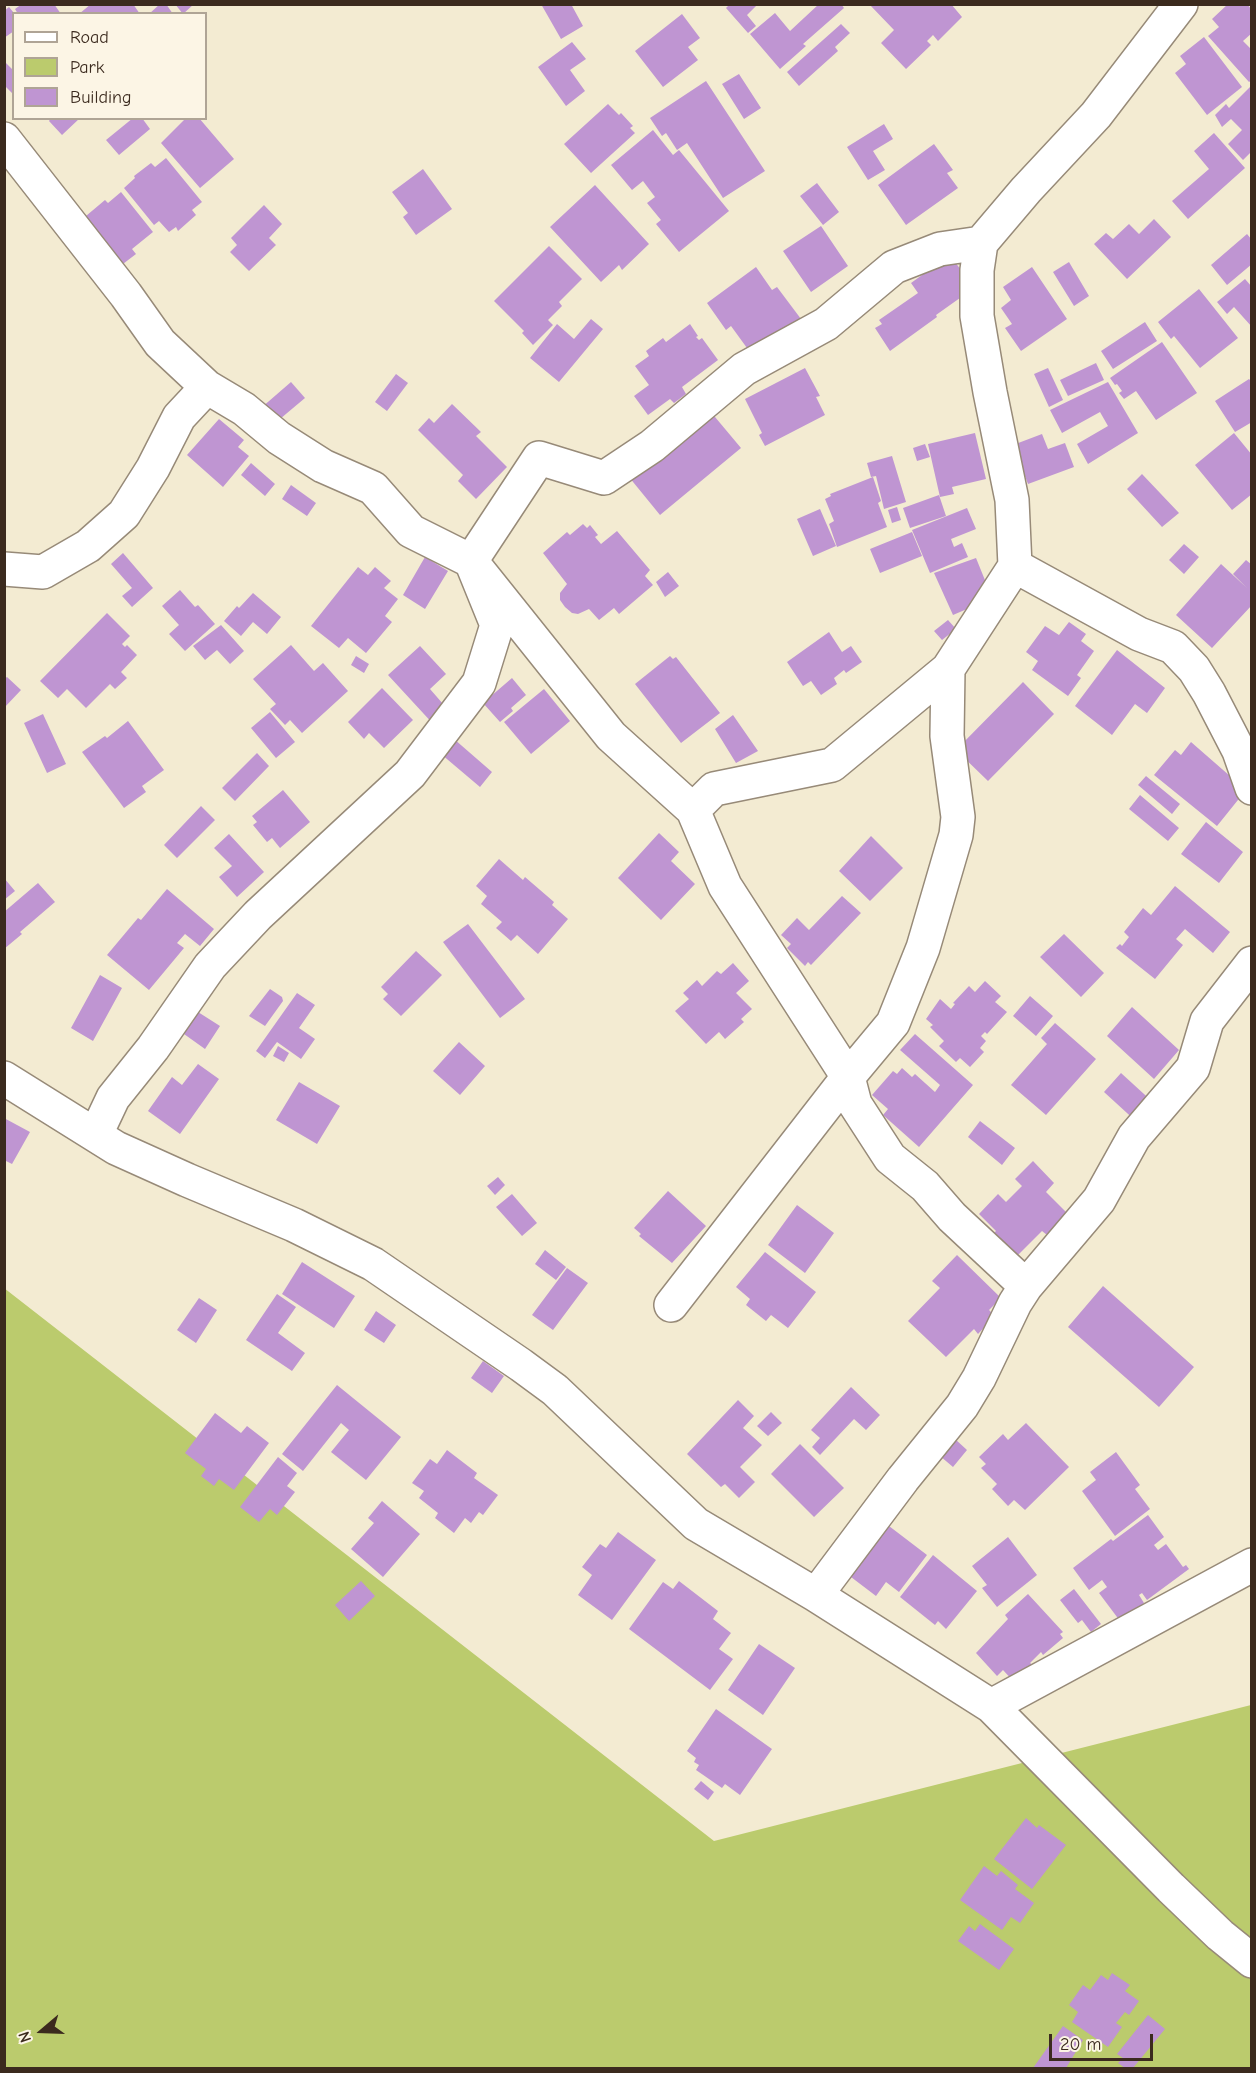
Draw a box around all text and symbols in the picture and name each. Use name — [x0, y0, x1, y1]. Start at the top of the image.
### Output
legend — [12, 12, 207, 120]
text: Road — [70, 27, 109, 48]
text: Park — [70, 57, 104, 78]
text: Building — [70, 87, 132, 108]
north arrow — [12, 2001, 72, 2061]
scale bar — [1052, 2022, 1156, 2060]
text: N — [15, 2029, 35, 2045]
text: 20 m — [1060, 2034, 1101, 2055]

